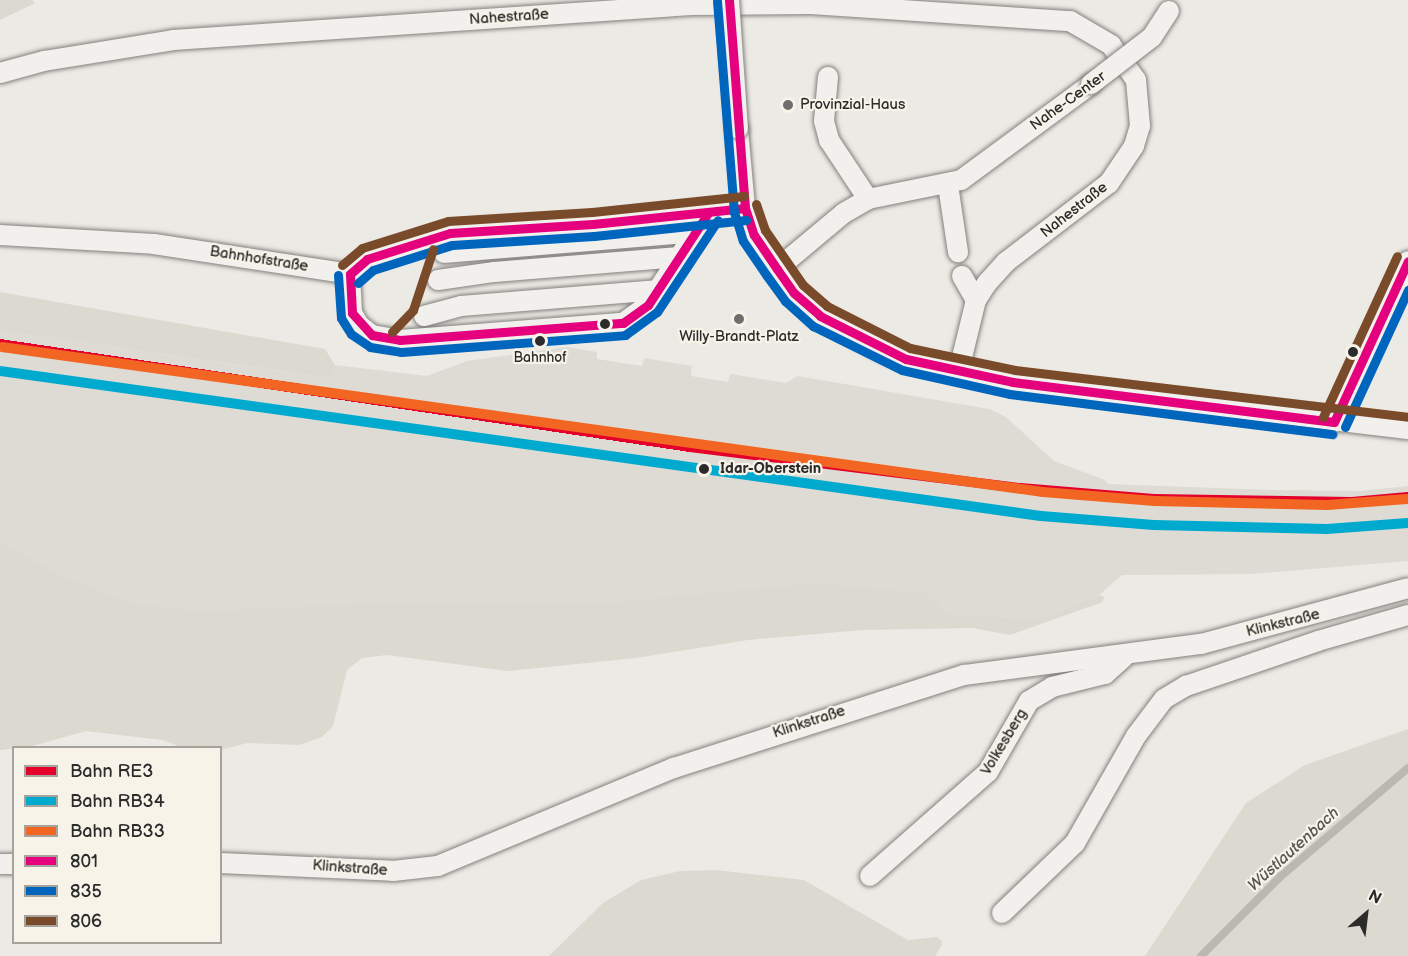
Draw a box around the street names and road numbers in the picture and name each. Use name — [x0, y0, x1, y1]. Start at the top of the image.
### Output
street label: Nahestraße — [469, 5, 549, 29]
street label: Nahe-Center — [1027, 68, 1109, 134]
street label: Nahestraße — [1037, 178, 1111, 242]
street label: Bahnhofstraße — [209, 242, 309, 276]
street label: Klinkstraße — [1244, 605, 1322, 641]
street label: Klinkstraße — [770, 702, 848, 742]
street label: Volkesberg — [977, 705, 1031, 779]
street label: Klinkstraße — [312, 856, 388, 880]

